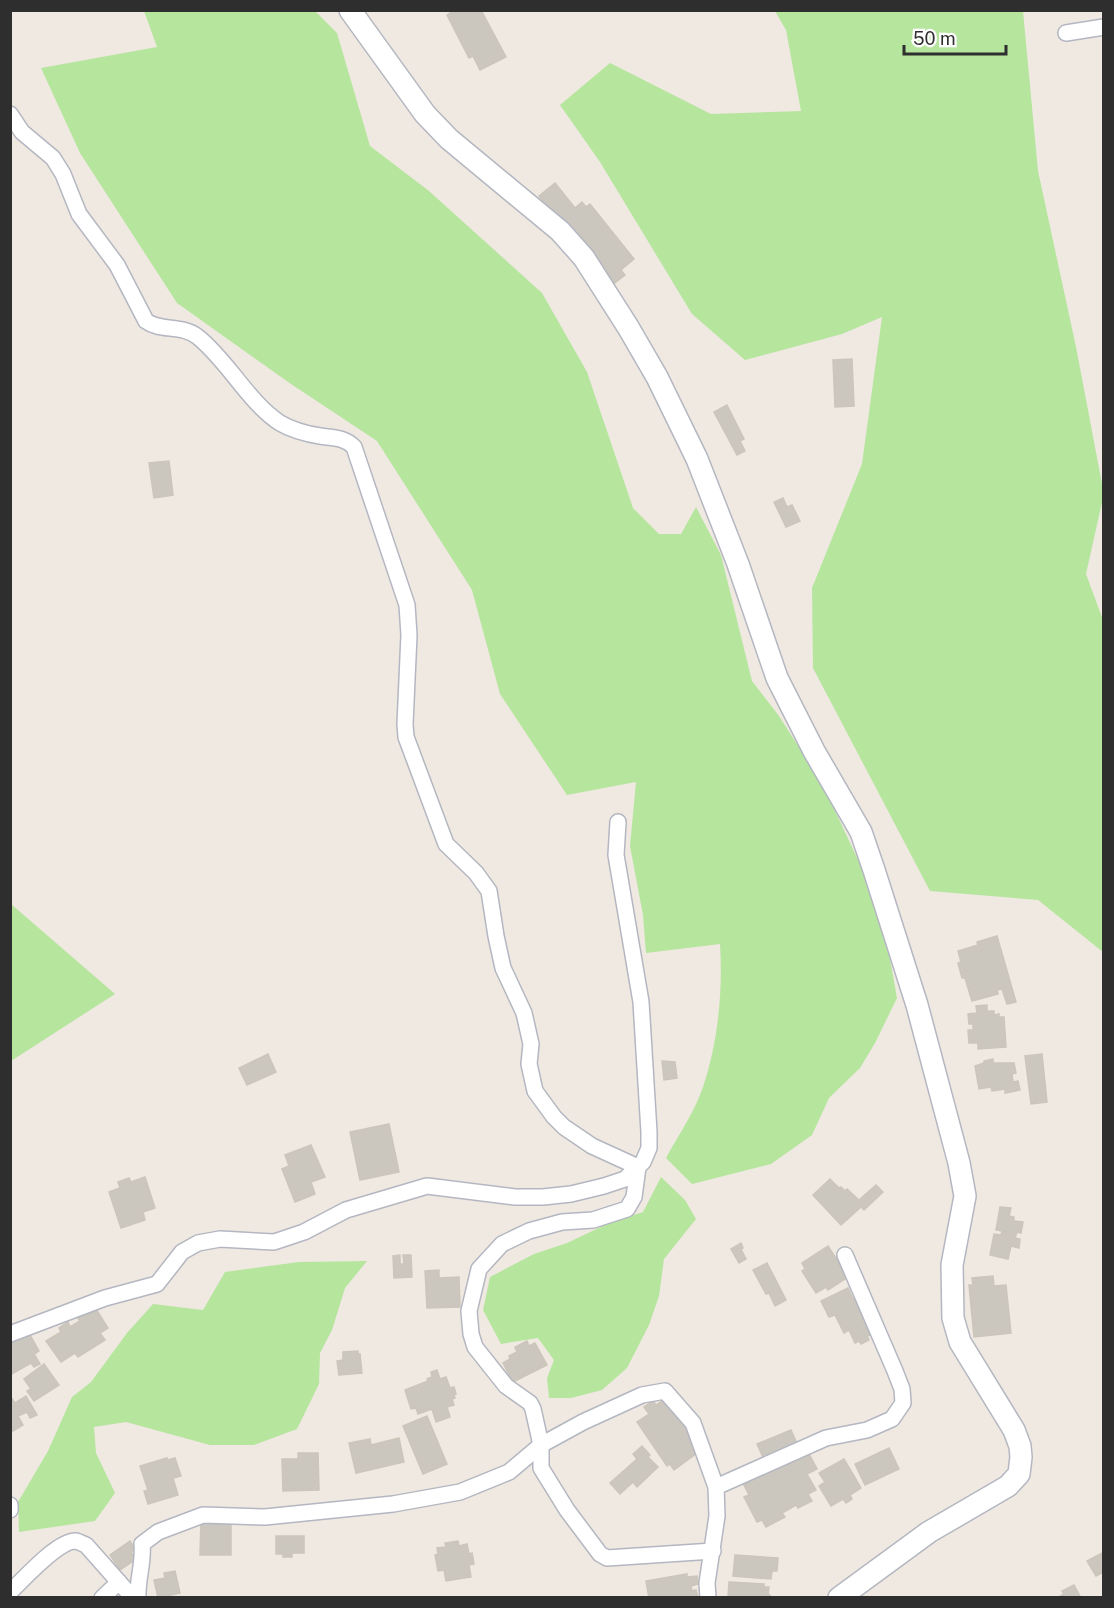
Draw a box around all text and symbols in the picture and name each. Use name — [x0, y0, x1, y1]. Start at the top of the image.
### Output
scale bar — [904, 18, 1006, 56]
text: 50 m — [913, 28, 956, 49]

